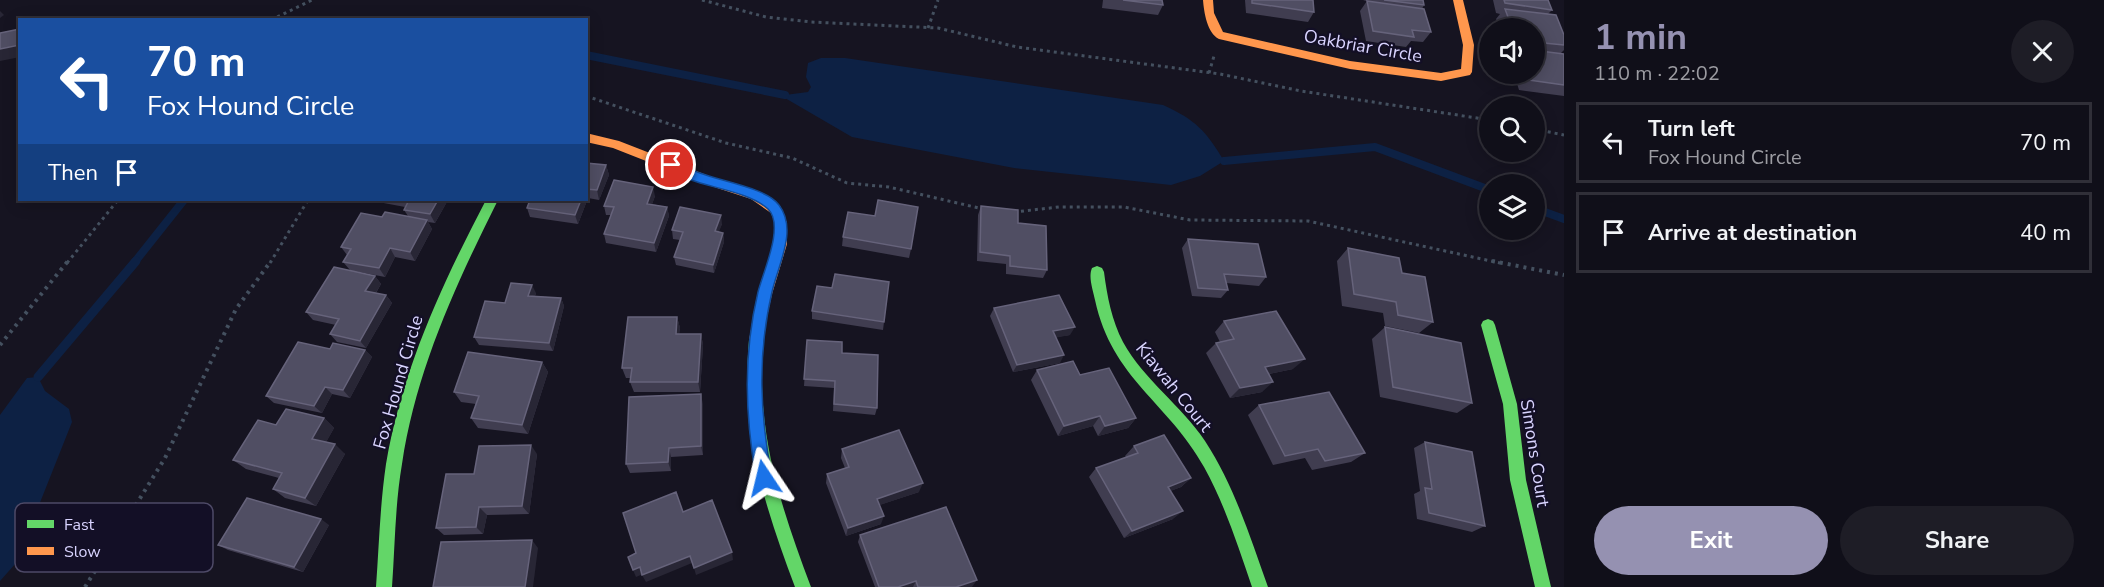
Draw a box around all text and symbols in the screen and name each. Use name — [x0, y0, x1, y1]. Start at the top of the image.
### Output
text: 1 min — [1594, 13, 1687, 62]
map controls — [1479, 18, 1545, 240]
button: sound — [1479, 18, 1545, 84]
button: close — [2011, 20, 2074, 83]
street label: Oakbriar Circle — [1302, 24, 1424, 68]
text: 70 m — [147, 34, 246, 91]
icon: left — [48, 42, 126, 120]
text: 110 m · 22:02 — [1594, 60, 1720, 87]
text: Fox Hound Circle — [147, 88, 354, 125]
button: search — [1479, 96, 1545, 162]
text: Turn left — [1648, 114, 1735, 144]
icon: left — [1597, 126, 1630, 159]
text: 70 m — [2020, 128, 2071, 158]
pin — [645, 139, 696, 190]
text: Fox Hound Circle — [1648, 144, 1802, 171]
icon: arrive — [654, 148, 687, 181]
icon: arrive — [110, 156, 143, 189]
text: Then — [48, 158, 98, 188]
button: layers — [1479, 174, 1545, 240]
icon: arrive — [1597, 216, 1630, 249]
text: Arrive at destination — [1648, 218, 1857, 248]
text: 40 m — [2020, 218, 2071, 248]
street label: Fox Hound Circle — [367, 312, 429, 452]
street label: Kiawah Court — [1130, 337, 1218, 437]
street label: Simons Court — [1515, 397, 1555, 509]
position arrow — [732, 446, 796, 510]
legend — [15, 503, 213, 572]
button: Exit — [1594, 506, 1828, 575]
button: Share — [1840, 506, 2074, 575]
text: Fast — [64, 514, 95, 536]
text: Slow — [64, 541, 101, 563]

